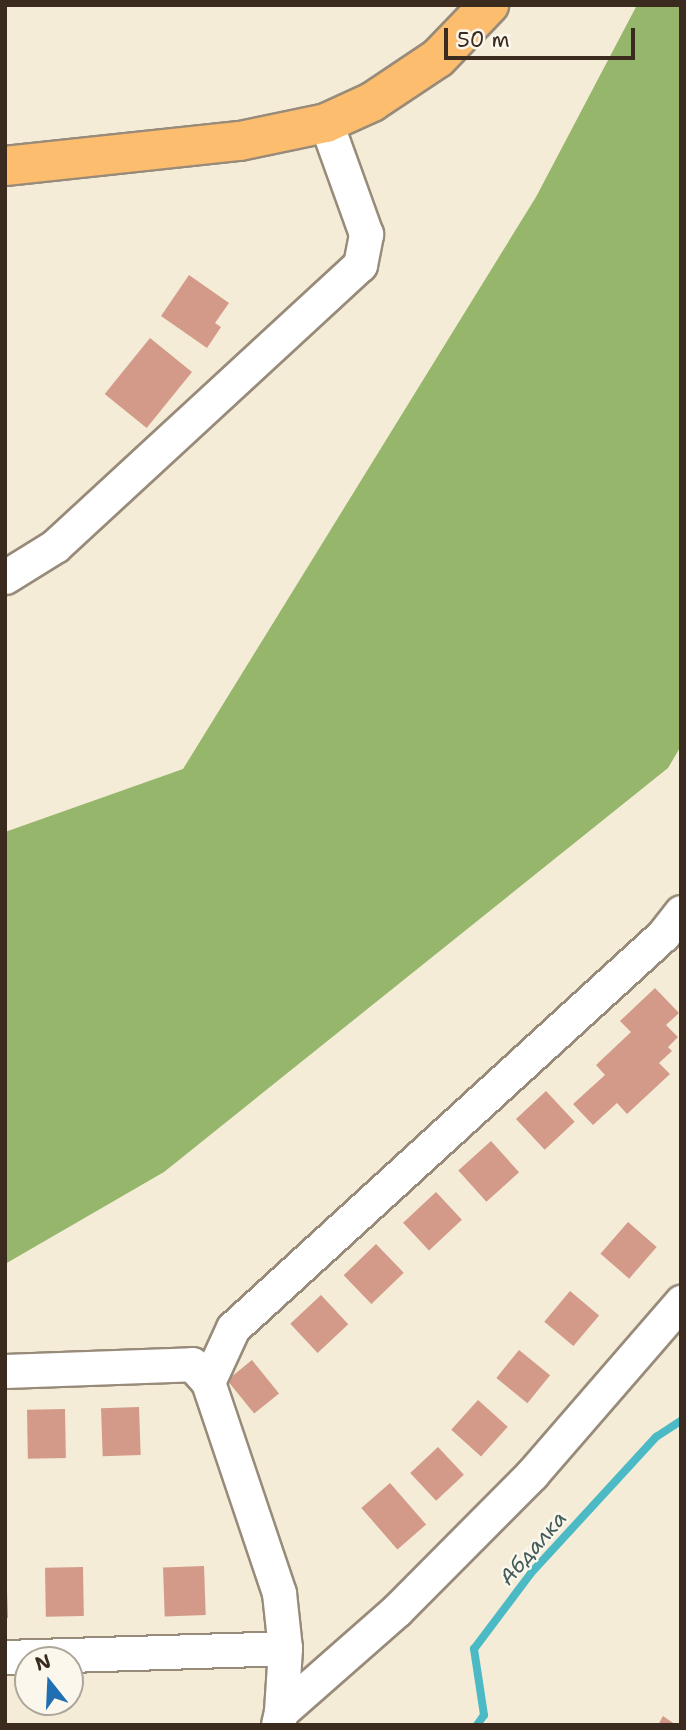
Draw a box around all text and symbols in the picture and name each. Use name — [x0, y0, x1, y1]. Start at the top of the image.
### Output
scale bar — [448, 14, 639, 58]
text: 50 m — [457, 26, 510, 54]
water label: Абдалка — [494, 1506, 572, 1590]
north arrow — [14, 1646, 84, 1716]
text: N — [32, 1648, 54, 1677]

